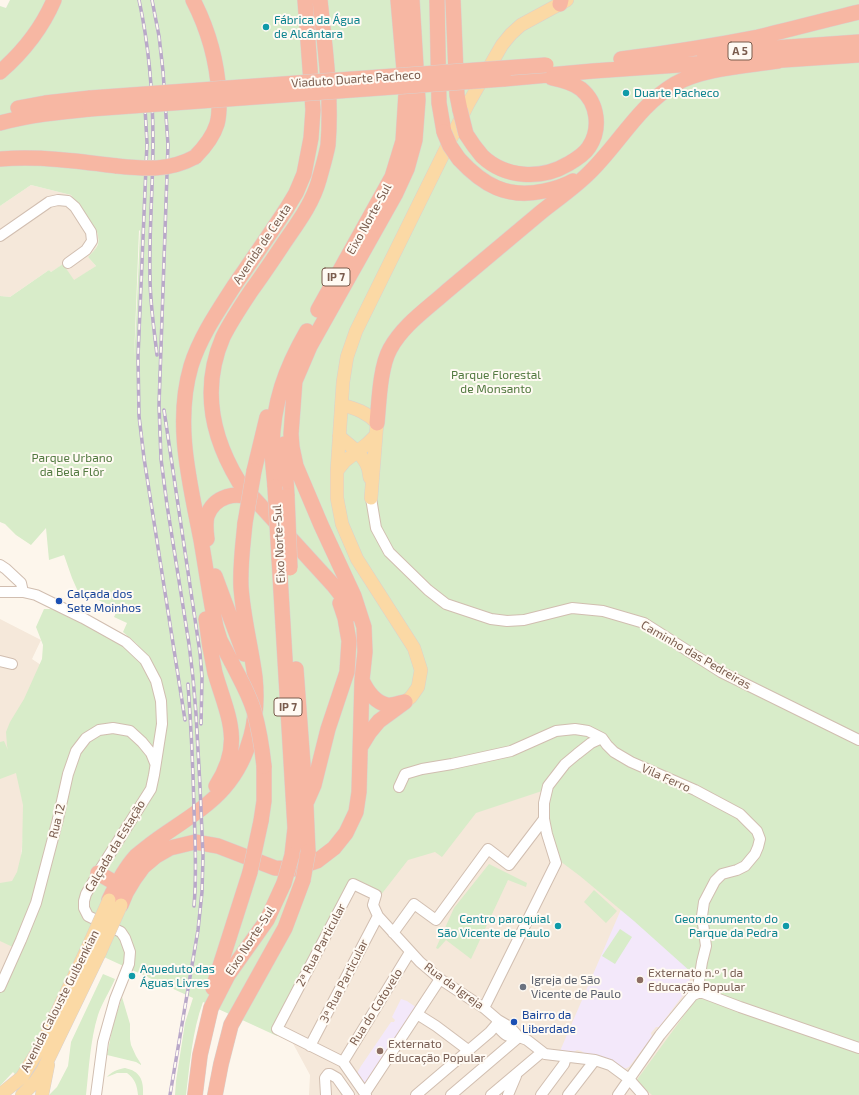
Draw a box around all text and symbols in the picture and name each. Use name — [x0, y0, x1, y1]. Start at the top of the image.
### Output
place label: Fábrica da Água de Alcântara — [274, 13, 360, 41]
marker: Fábrica da Água de Alcântara — [261, 22, 271, 32]
road number: A 5 — [728, 42, 752, 60]
street label: Viaduto Duarte Pacheco — [291, 67, 421, 91]
place label: Duarte Pacheco — [634, 86, 719, 100]
marker: Duarte Pacheco — [621, 88, 631, 98]
street label: Eixo Norte-Sul — [344, 181, 394, 257]
street label: Avenida de Ceuta — [230, 201, 294, 287]
road number: IP 7 — [322, 268, 350, 286]
park label: Parque Florestal de Monsanto — [451, 368, 541, 396]
park label: Parque Urbano da Bela Flôr — [31, 451, 113, 479]
street label: Eixo Norte-Sul — [270, 504, 288, 584]
place label: Calçada dos Sete Moinhos — [67, 587, 141, 615]
marker: Calçada dos Sete Moinhos — [54, 596, 64, 606]
street label: Caminho das Pedreiras — [638, 618, 754, 692]
road number: IP 7 — [274, 698, 302, 716]
street label: Vila Ferro — [639, 761, 693, 795]
street label: Calçada da Estação — [82, 797, 148, 895]
street label: Rua 12 — [46, 802, 68, 840]
street label: 2ª Rua Particular — [293, 901, 349, 989]
street label: Eixo Norte-Sul — [222, 904, 278, 978]
place label: Centro paroquial São Vicente de Paulo — [437, 912, 550, 940]
place label: Geomonumento do Parque da Pedra — [674, 912, 778, 940]
marker: Centro paroquial São Vicente de Paulo — [553, 921, 563, 931]
marker: Geomonumento do Parque da Pedra — [781, 921, 791, 931]
street label: Avenida Calouste Gulbenkian — [18, 928, 102, 1074]
street label: 3ª Rua Particular — [317, 937, 371, 1025]
street label: Rua da Igreja — [421, 960, 487, 1012]
place label: Aqueduto das Águas Livres — [140, 962, 215, 990]
street label: Rua do Cotovelo — [347, 966, 405, 1048]
place label: Externato n.º 1 da Educação Popular — [648, 966, 745, 994]
marker: Aqueduto das Águas Livres — [127, 971, 137, 981]
place label: Igreja de São Vicente de Paulo — [531, 973, 621, 1001]
marker: Externato n.º 1 da Educação Popular — [635, 975, 645, 985]
marker: Igreja de São Vicente de Paulo — [518, 982, 528, 992]
place label: Bairro da Liberdade — [522, 1008, 576, 1036]
marker: Bairro da Liberdade — [509, 1017, 519, 1027]
place label: Externato Educação Popular — [388, 1037, 485, 1065]
marker: Externato Educação Popular — [375, 1046, 385, 1056]

